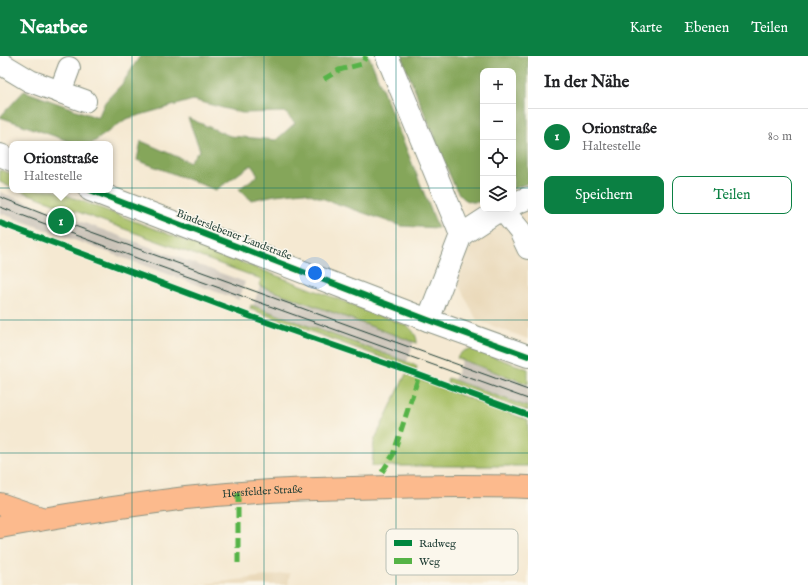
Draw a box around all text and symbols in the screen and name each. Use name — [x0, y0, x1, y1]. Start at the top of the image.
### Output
text: Nearbee — [20, 16, 87, 40]
text: Karte — [630, 19, 662, 37]
text: Ebenen — [684, 19, 729, 37]
text: Teilen — [751, 19, 788, 37]
map controls — [480, 68, 516, 212]
button: + — [480, 68, 516, 104]
text: In der Nähe — [544, 72, 629, 93]
button: − — [480, 104, 516, 140]
text: Orionstraße — [582, 119, 657, 138]
text: 1 — [555, 128, 559, 145]
text: 80 m — [768, 128, 792, 145]
text: Haltestelle — [582, 138, 641, 155]
button: locate — [480, 140, 516, 176]
popup — [9, 141, 113, 193]
text: Orionstraße — [24, 149, 98, 168]
text: Haltestelle — [24, 168, 82, 185]
button: layers — [480, 176, 516, 212]
button: Speichern — [544, 176, 664, 214]
button: Teilen — [672, 176, 792, 214]
pin: 1 — [48, 206, 74, 236]
street label: Binderslebener Landstraße — [174, 206, 294, 264]
your location — [305, 263, 325, 283]
street label: Hersfelder Straße — [222, 482, 303, 501]
legend — [386, 529, 518, 575]
text: Radweg — [419, 537, 457, 551]
text: Weg — [419, 555, 441, 569]

